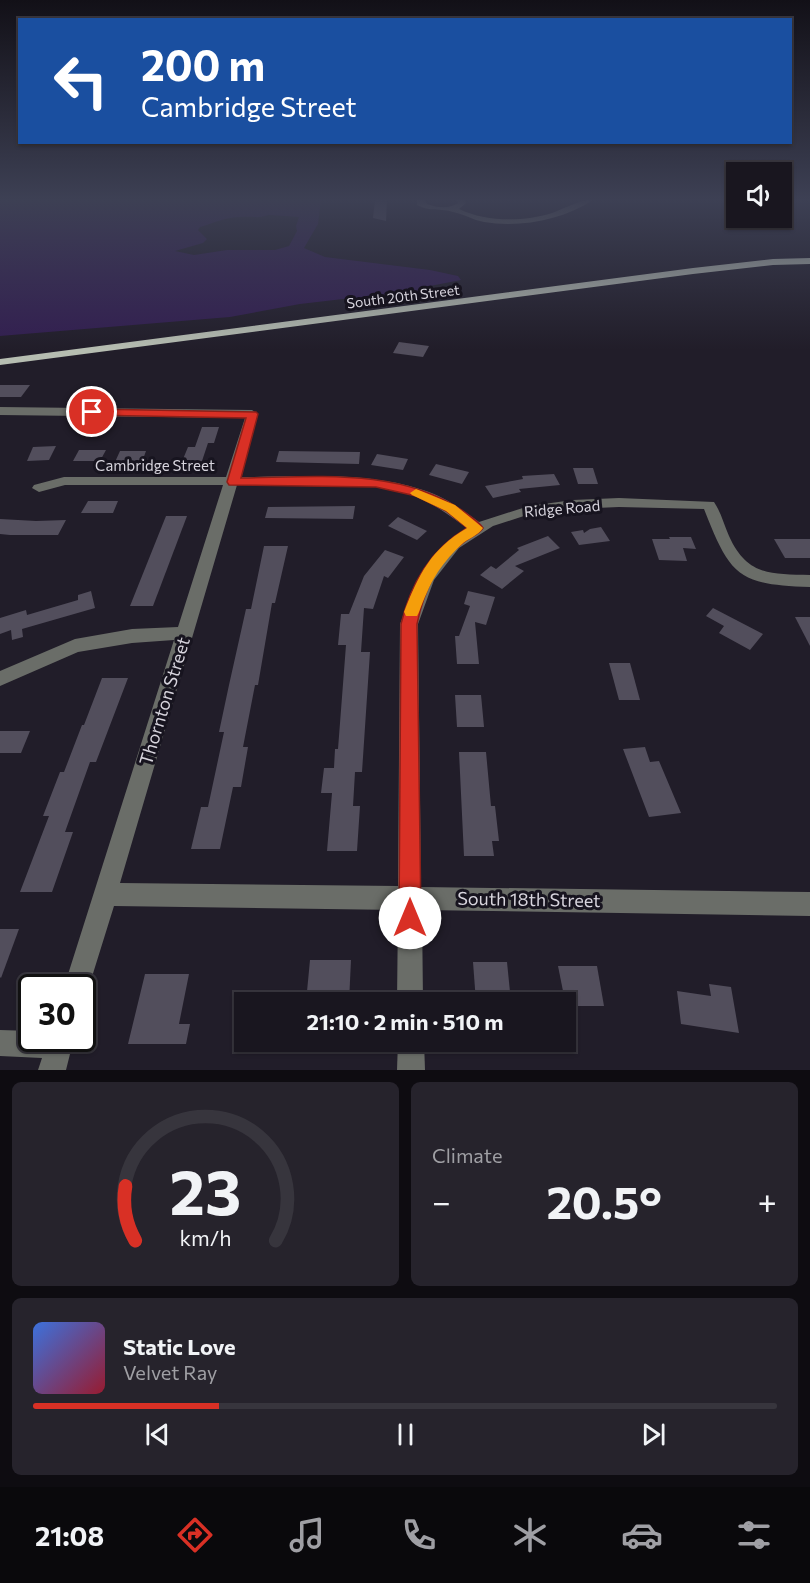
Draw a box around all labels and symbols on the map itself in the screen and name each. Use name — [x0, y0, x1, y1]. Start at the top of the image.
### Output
street label: South 20th Street — [346, 281, 461, 311]
pin — [66, 386, 117, 437]
street label: Cambridge Street — [95, 456, 215, 474]
street label: Ridge Road — [523, 496, 601, 520]
street label: Thornton Street — [134, 634, 194, 768]
position arrow — [378, 886, 442, 950]
street label: South 18th Street — [457, 887, 601, 911]
speed limit sign: 30 — [18, 974, 96, 1052]

